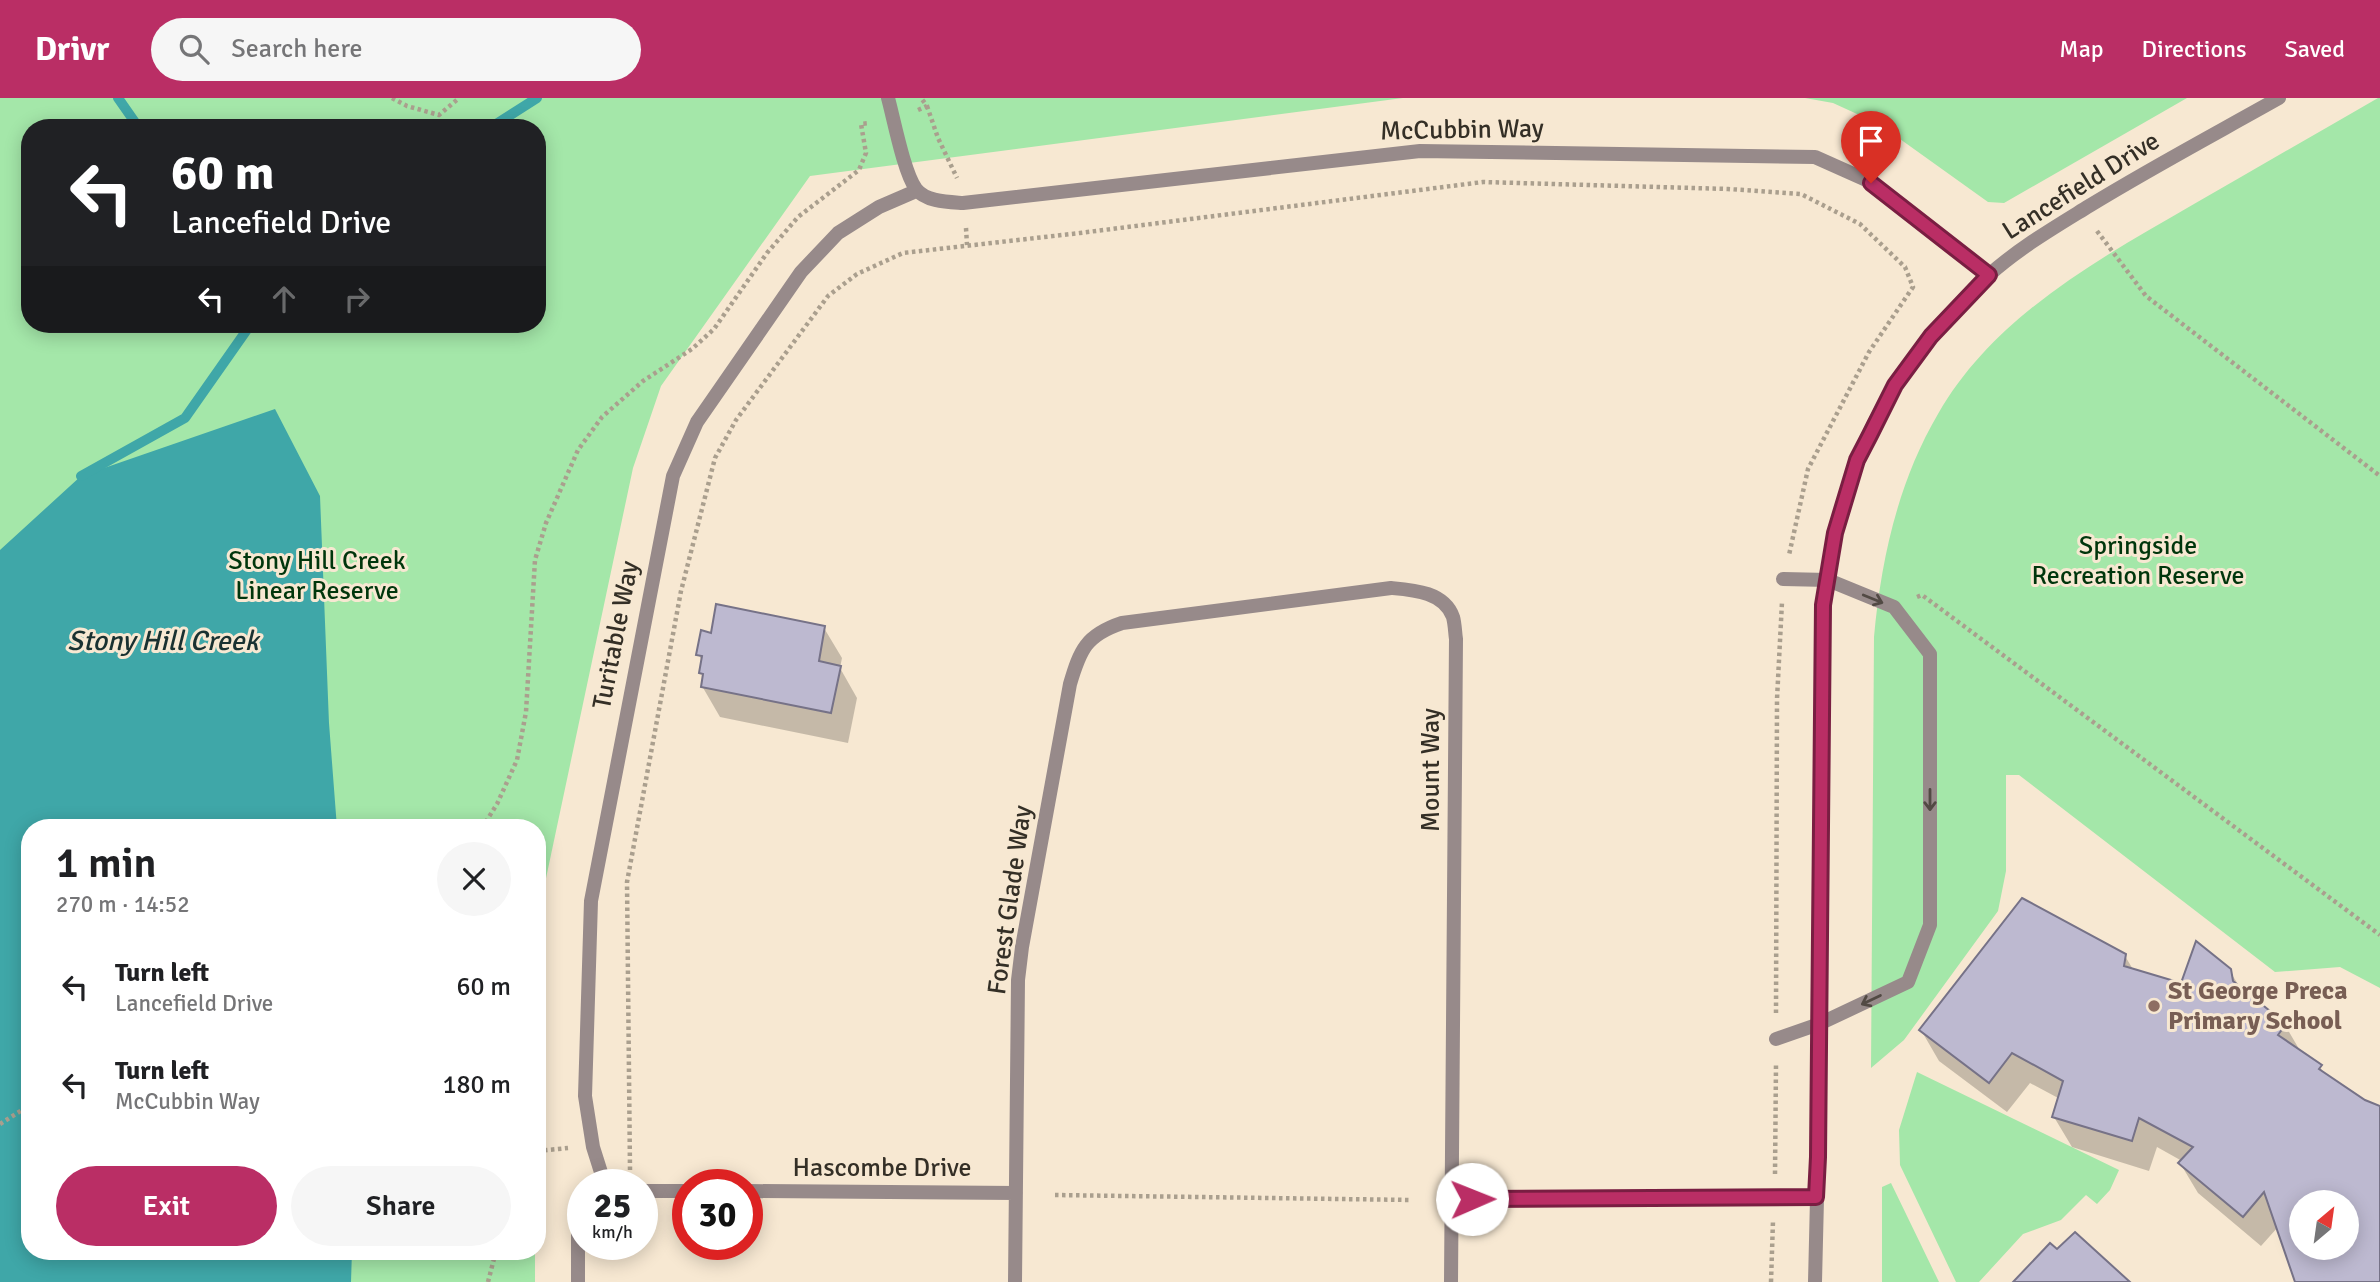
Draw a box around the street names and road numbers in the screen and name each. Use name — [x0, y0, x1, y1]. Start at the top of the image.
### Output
street label: McCubbin Way — [1380, 113, 1544, 147]
street label: Lancefield Drive — [1997, 125, 2165, 247]
street label: Turitable Way — [586, 558, 646, 712]
street label: Mount Way — [1415, 708, 1447, 832]
street label: Forest Glade Way — [981, 803, 1039, 997]
street label: Hascombe Drive — [792, 1152, 972, 1184]

